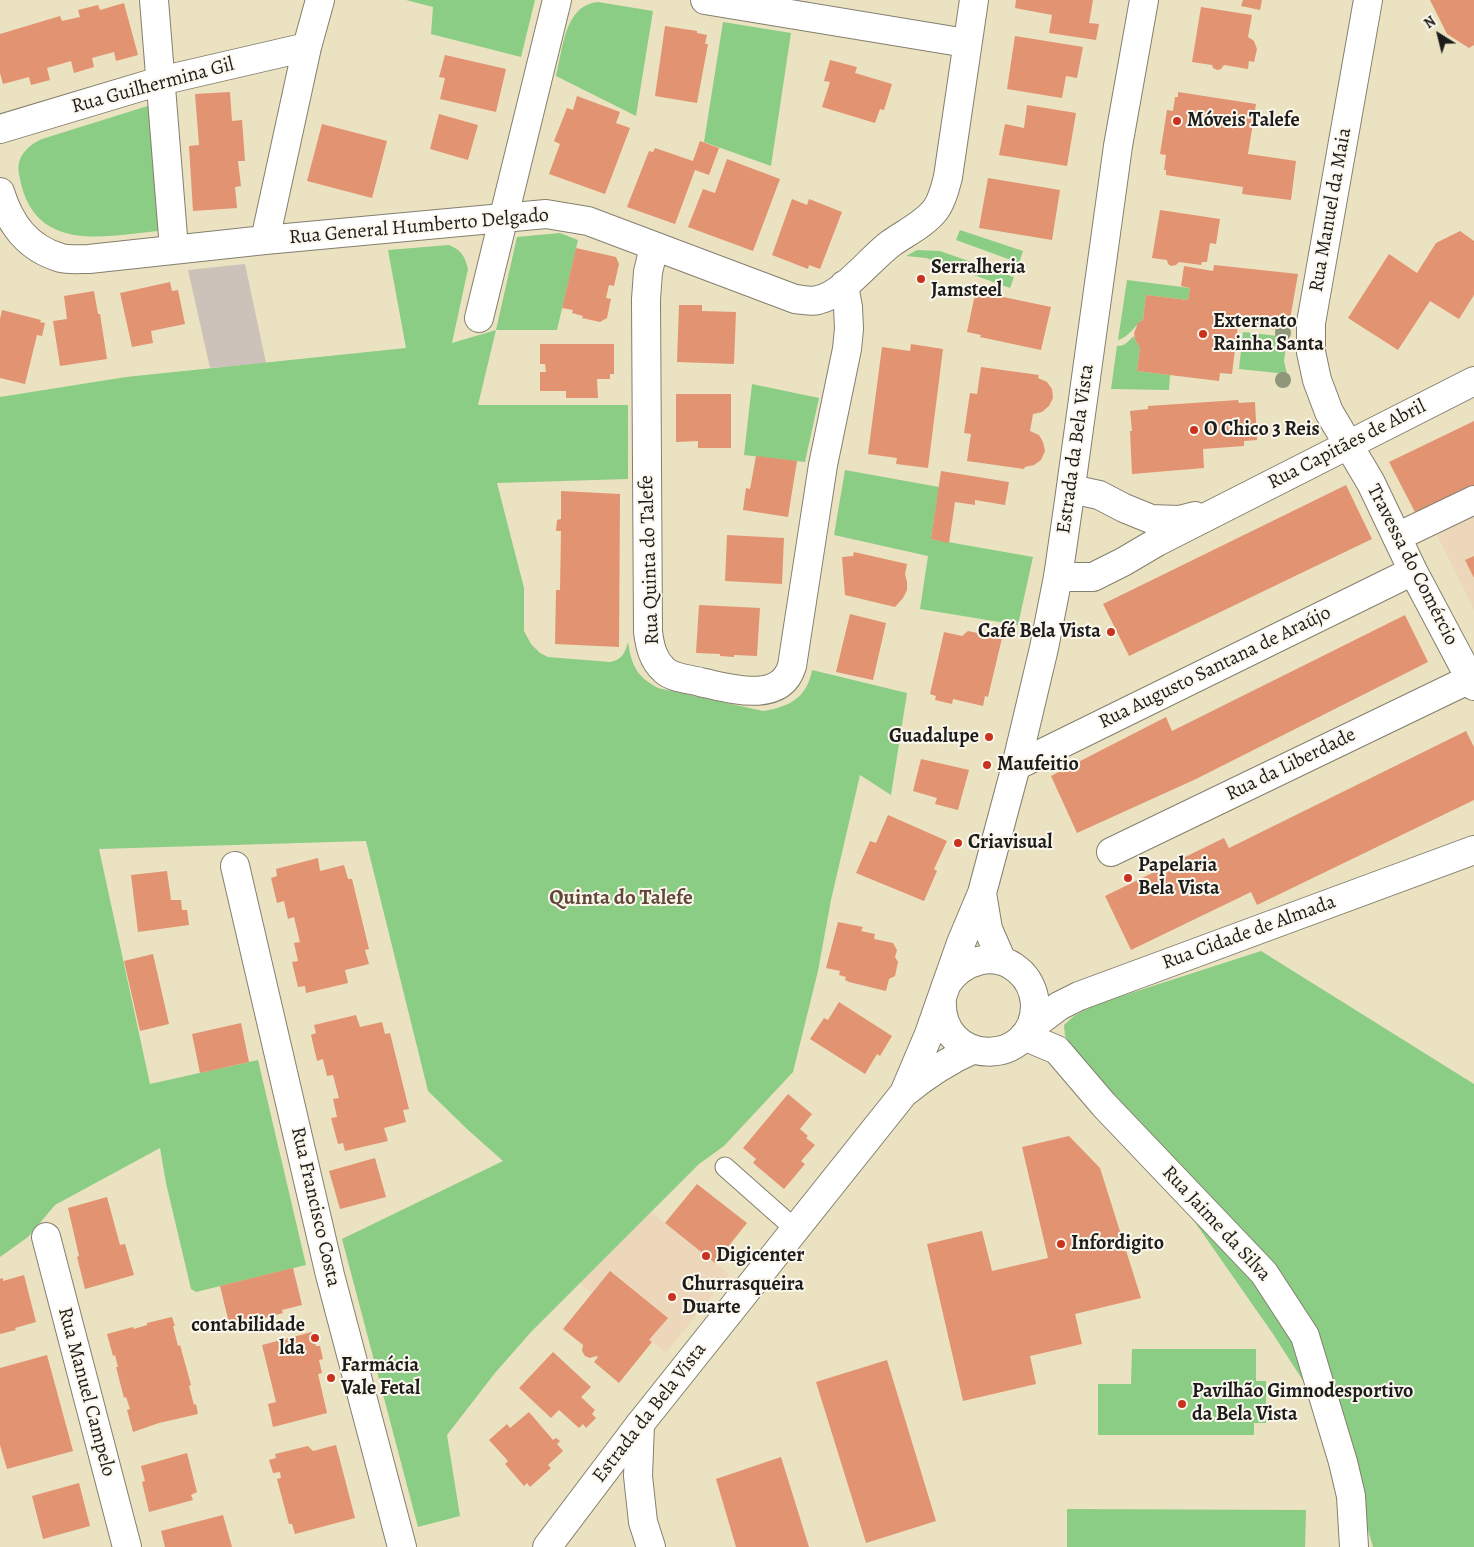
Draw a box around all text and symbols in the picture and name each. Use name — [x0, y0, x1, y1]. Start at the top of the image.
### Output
north arrow — [1414, 10, 1464, 60]
text: N — [1420, 12, 1440, 33]
street label: Rua Guilhermina Gil — [69, 53, 237, 119]
place label: Móveis Talefe — [1187, 109, 1300, 133]
marker: Móveis Talefe — [1171, 115, 1183, 127]
street label: Rua Manuel da Maia — [1305, 126, 1357, 294]
street label: Rua General Humberto Delgado — [288, 204, 550, 250]
place label: Serralheria Jamsteel — [931, 256, 1026, 303]
marker: Serralheria Jamsteel — [915, 273, 927, 285]
place label: Externato Rainha Santa — [1213, 310, 1324, 357]
marker: Externato Rainha Santa — [1197, 328, 1209, 340]
street label: Estrada da Bela Vista — [1052, 363, 1100, 535]
street label: Rua Capitães de Abril — [1264, 395, 1430, 495]
place label: O Chico 3 Reis — [1204, 418, 1320, 442]
marker: O Chico 3 Reis — [1188, 424, 1200, 436]
street label: Rua Quinta do Talefe — [635, 475, 665, 645]
street label: Travessa do Comércio — [1361, 480, 1463, 650]
street label: Rua Augusto Santana de Araújo — [1095, 601, 1335, 735]
place label: Café Bela Vista — [978, 620, 1101, 644]
marker: Café Bela Vista — [1105, 626, 1117, 638]
street label: Rua da Liberdade — [1222, 723, 1360, 807]
place label: Guadalupe — [889, 725, 979, 749]
marker: Guadalupe — [983, 731, 995, 743]
place label: Maufeitio — [997, 753, 1079, 777]
marker: Maufeitio — [981, 759, 993, 771]
place label: Criavisual — [968, 831, 1053, 855]
marker: Criavisual — [952, 837, 964, 849]
place label: Papelaria Bela Vista — [1138, 854, 1220, 901]
marker: Papelaria Bela Vista — [1122, 872, 1134, 884]
district label: Quinta do Talefe — [549, 886, 693, 912]
street label: Rua Cidade de Almada — [1159, 890, 1339, 976]
street label: Rua Francisco Costa — [285, 1125, 345, 1289]
street label: Rua Jaime da Silva — [1156, 1161, 1276, 1287]
place label: Infordigito — [1071, 1232, 1164, 1256]
marker: Infordigito — [1055, 1238, 1067, 1250]
place label: Digicenter — [716, 1244, 805, 1268]
marker: Digicenter — [700, 1250, 712, 1262]
place label: Churrasqueira Duarte — [682, 1273, 804, 1320]
marker: Churrasqueira Duarte — [666, 1291, 678, 1303]
street label: Rua Manuel Campelo — [52, 1305, 120, 1479]
place label: contabilidade lda — [191, 1314, 305, 1361]
marker: contabilidade lda — [309, 1332, 321, 1344]
street label: Estrada da Bela Vista — [588, 1338, 712, 1488]
place label: Farmácia Vale Fetal — [341, 1354, 420, 1401]
marker: Farmácia Vale Fetal — [325, 1372, 337, 1384]
place label: Pavilhão Gimnodesportivo da Bela Vista — [1192, 1380, 1413, 1427]
marker: Pavilhão Gimnodesportivo da Bela Vista — [1176, 1398, 1188, 1410]

